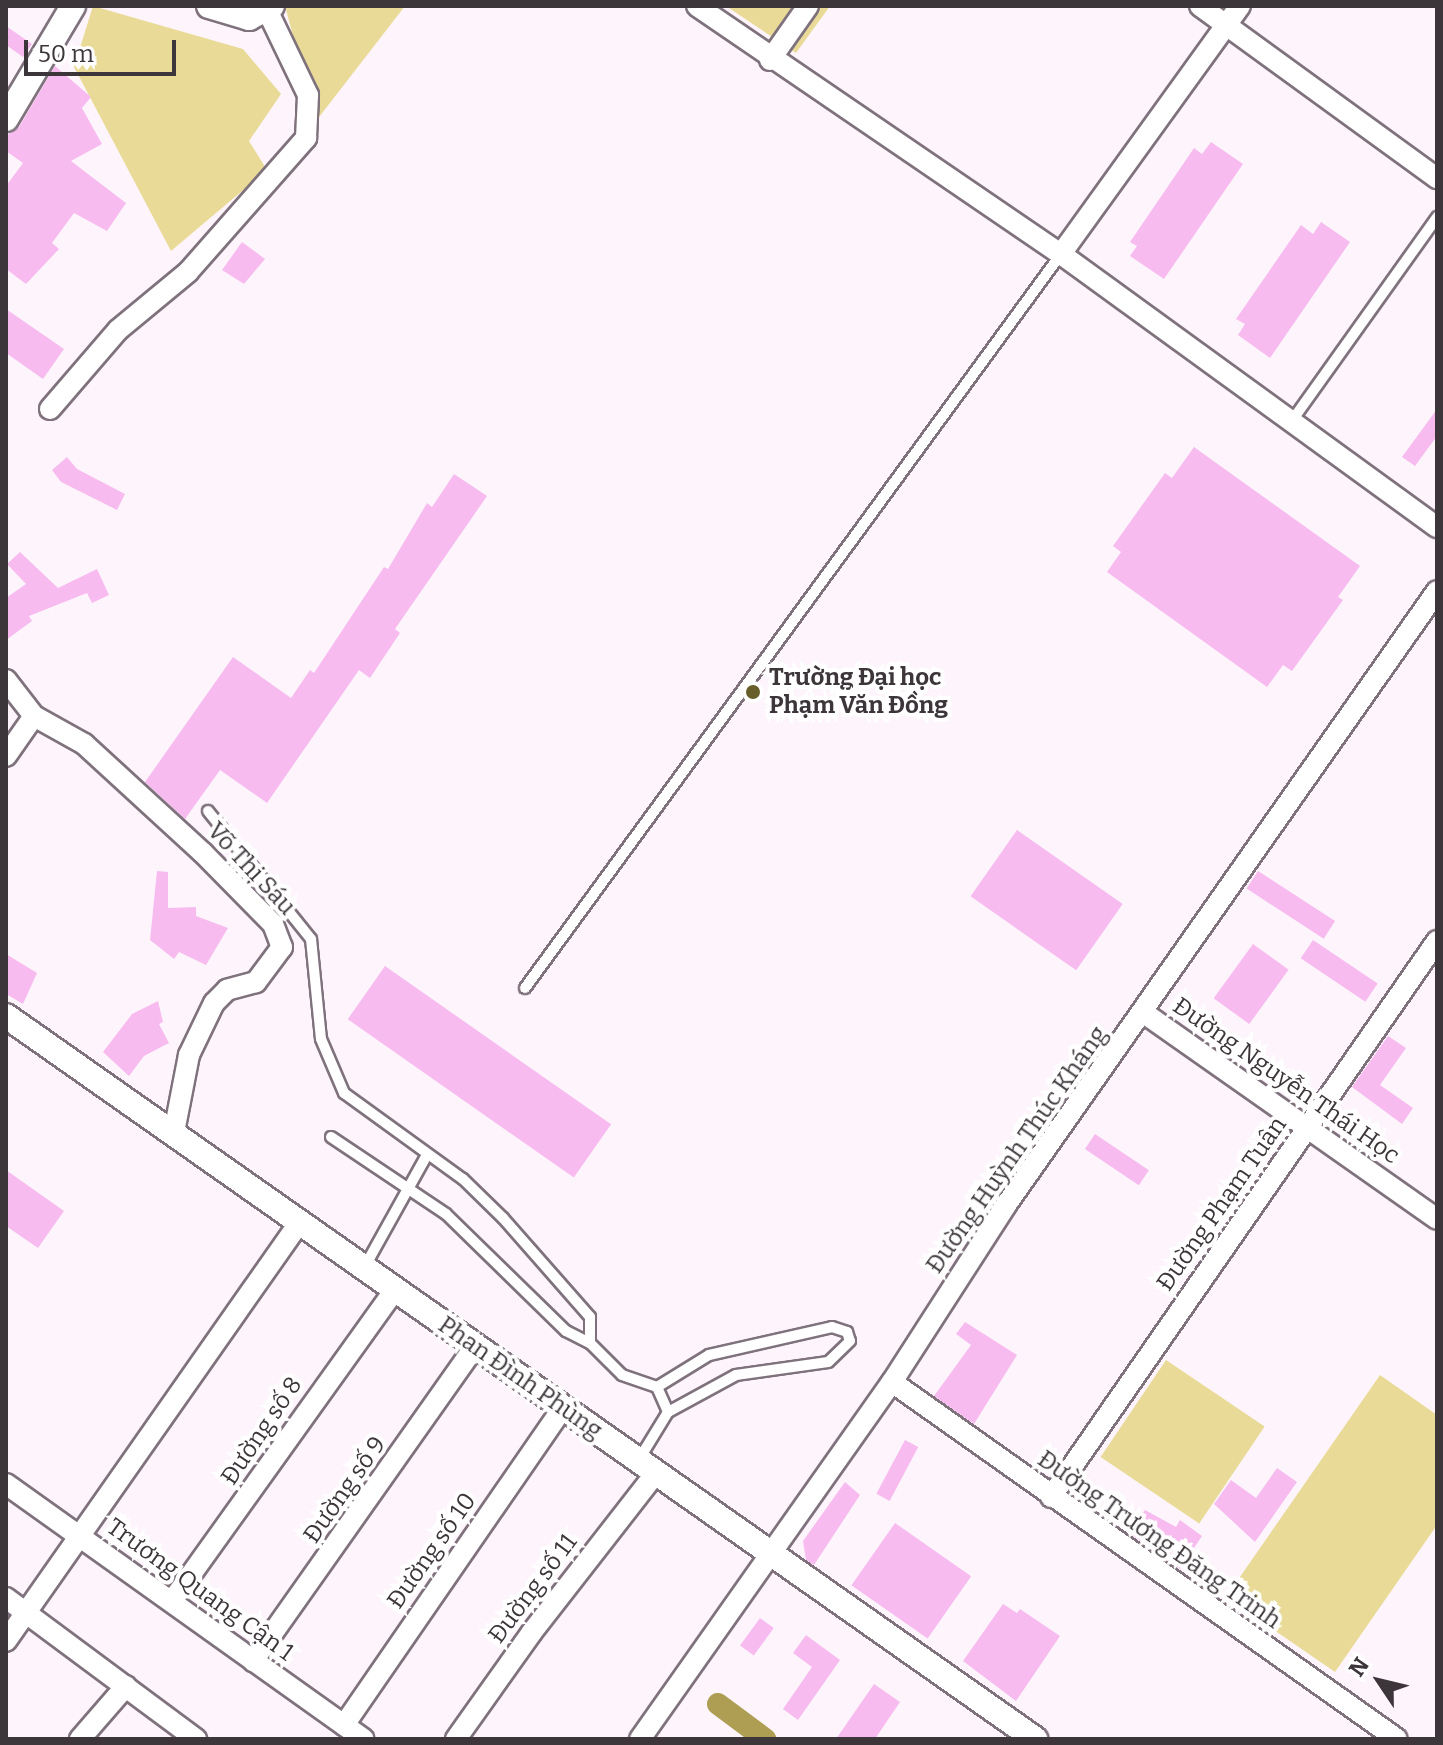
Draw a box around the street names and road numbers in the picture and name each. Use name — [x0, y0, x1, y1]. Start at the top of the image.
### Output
street label: Võ Thị Sáu — [201, 817, 301, 921]
street label: Đường Nguyễn Thái Học — [1167, 992, 1405, 1170]
street label: Đường Huỳnh Thúc Kháng — [921, 1021, 1113, 1279]
street label: Đường Phạm Tuân — [1151, 1111, 1293, 1297]
street label: Phan Đình Phùng — [433, 1311, 607, 1445]
street label: Đường số 8 — [215, 1372, 309, 1490]
street label: Đường số 9 — [298, 1431, 392, 1549]
street label: Đường Trương Đăng Trinh — [1032, 1445, 1286, 1635]
street label: Đường số 10 — [382, 1488, 482, 1614]
street label: Trương Quang Cận 1 — [101, 1513, 299, 1667]
street label: Đường số 11 — [483, 1529, 583, 1649]

